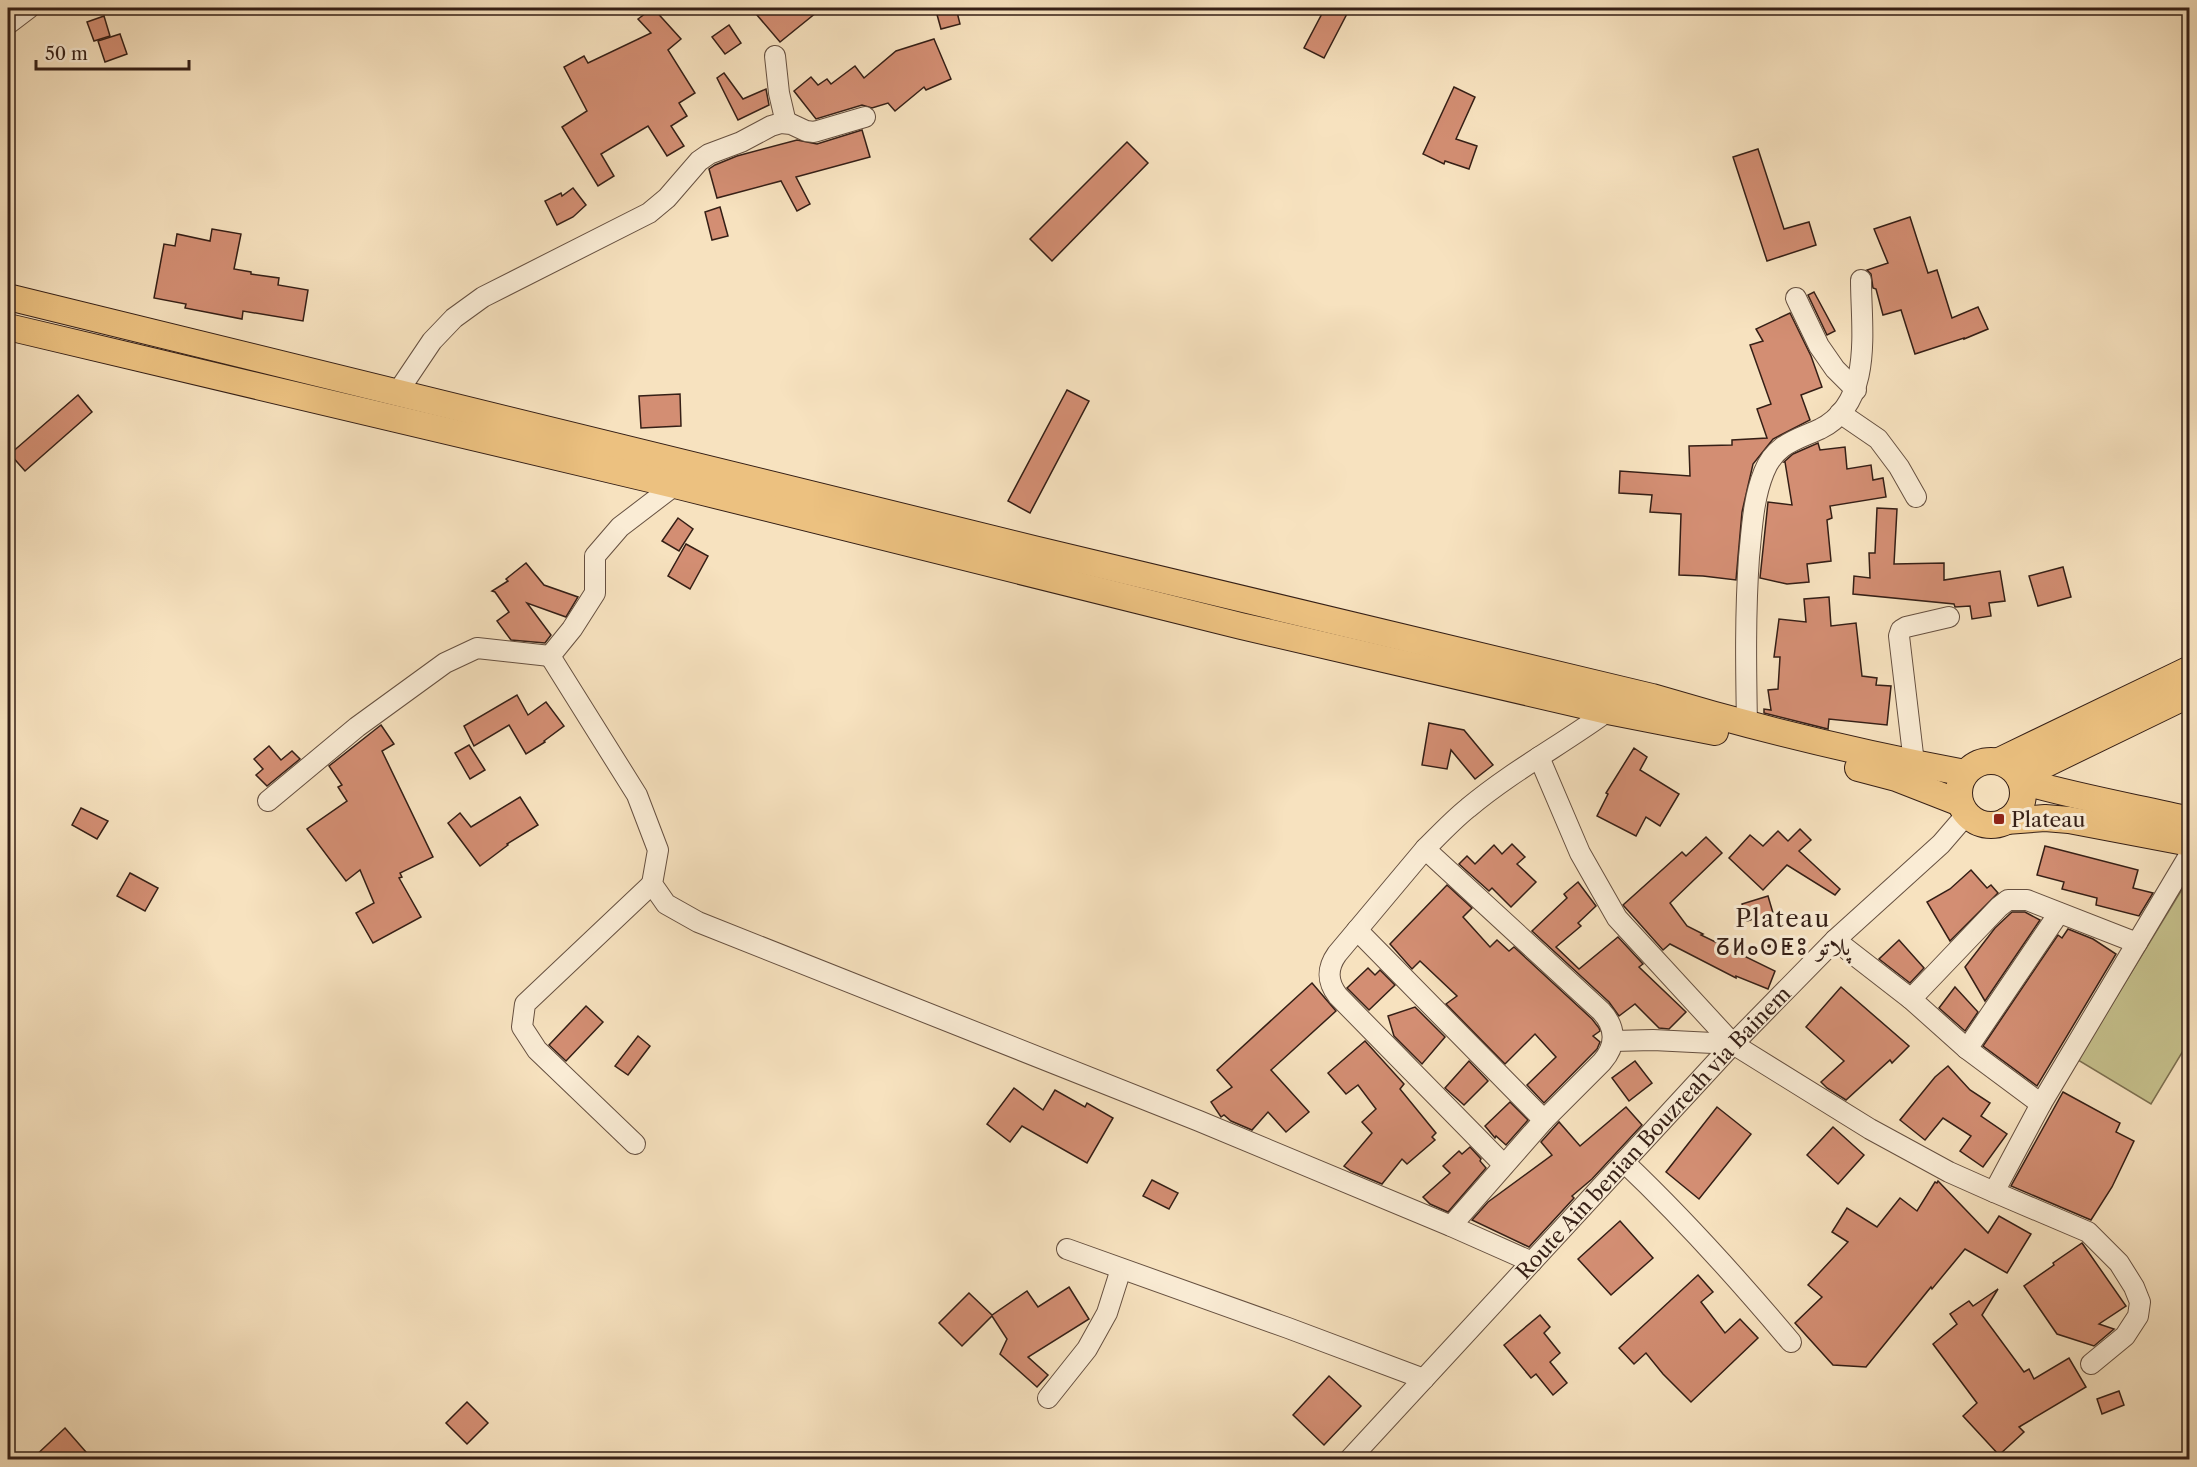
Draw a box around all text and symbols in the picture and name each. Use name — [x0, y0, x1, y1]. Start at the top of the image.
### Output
scale bar — [36, 33, 189, 71]
text: 50 m — [45, 43, 88, 65]
place label: Plateau — [2011, 807, 2085, 832]
marker: Plateau — [1992, 812, 2006, 826]
district label: Plateau ⵒⵍⴰⵙⵟⵓ پلاتو — [1716, 904, 1852, 964]
street label: Route Ain benian Bouzreah via Bainem — [1510, 980, 1796, 1284]

